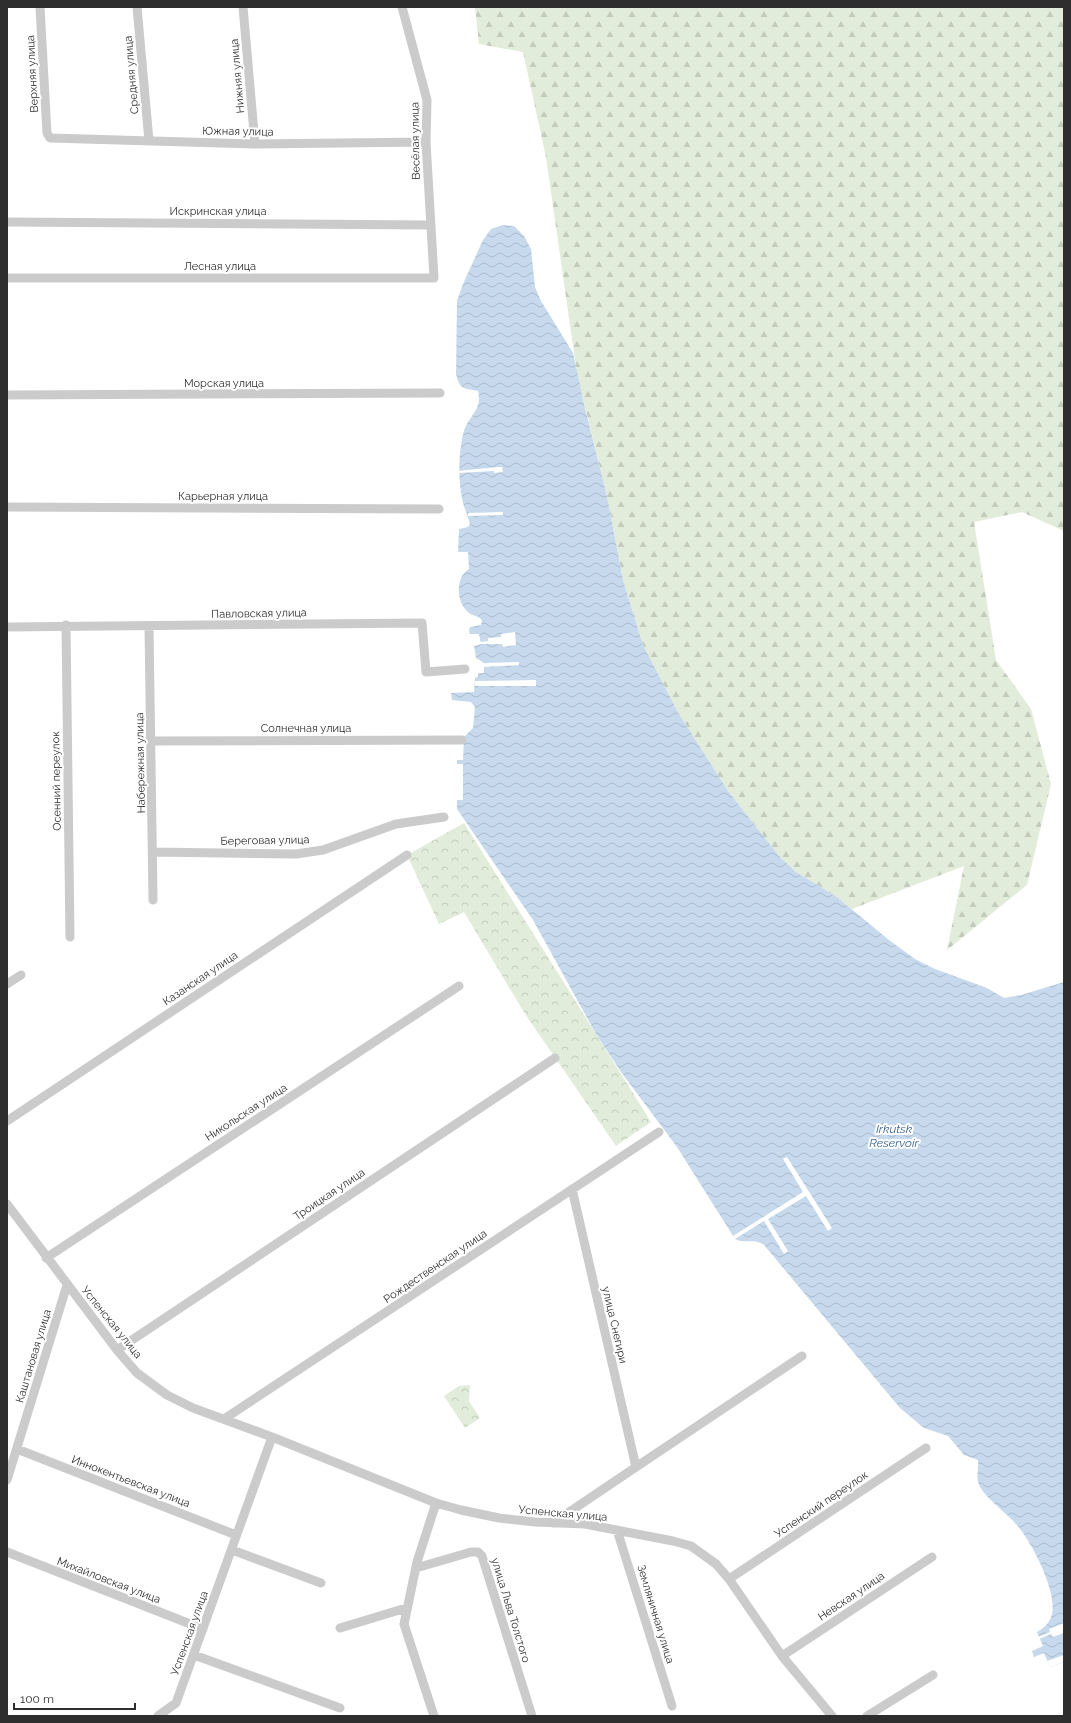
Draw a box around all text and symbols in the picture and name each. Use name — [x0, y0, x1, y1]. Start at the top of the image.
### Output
street label: Верхняя улица — [24, 35, 41, 113]
street label: Средняя улица — [122, 35, 141, 115]
street label: Нижняя улица — [228, 38, 247, 114]
street label: Весёлая улица — [408, 102, 423, 180]
street label: Южная улица — [202, 124, 274, 139]
street label: Искринская улица — [170, 205, 266, 218]
street label: Лесная улица — [184, 260, 256, 273]
street label: Морская улица — [184, 377, 264, 390]
street label: Карьерная улица — [178, 490, 268, 503]
street label: Павловская улица — [211, 606, 307, 621]
street label: Набережная улица — [133, 712, 148, 814]
street label: Солнечная улица — [261, 722, 351, 735]
street label: Осенний переулок — [49, 731, 64, 831]
street label: Береговая улица — [220, 833, 310, 848]
street label: Казанская улица — [160, 949, 240, 1008]
street label: Никольская улица — [203, 1081, 290, 1144]
water label: Irkutsk Reservoir — [869, 1122, 920, 1150]
street label: Троицкая улица — [291, 1166, 367, 1223]
street label: Рождественская улица — [381, 1227, 489, 1306]
street label: Успенская улица — [79, 1284, 145, 1361]
street label: улица Снегири — [599, 1285, 630, 1365]
street label: Каштановая улица — [13, 1308, 54, 1404]
street label: Иннокентьевская улица — [70, 1453, 192, 1510]
street label: Успенский переулок — [772, 1468, 871, 1541]
street label: Успенская улица — [518, 1503, 608, 1524]
street label: Михайловская улица — [55, 1555, 162, 1606]
street label: улица Льва Толстого — [488, 1556, 533, 1664]
street label: Земляничная улица — [634, 1563, 677, 1665]
street label: Невская улица — [816, 1569, 887, 1623]
street label: Успенская улица — [168, 1589, 211, 1677]
scale bar — [14, 1685, 135, 1711]
text: 100 m — [20, 1692, 54, 1706]

